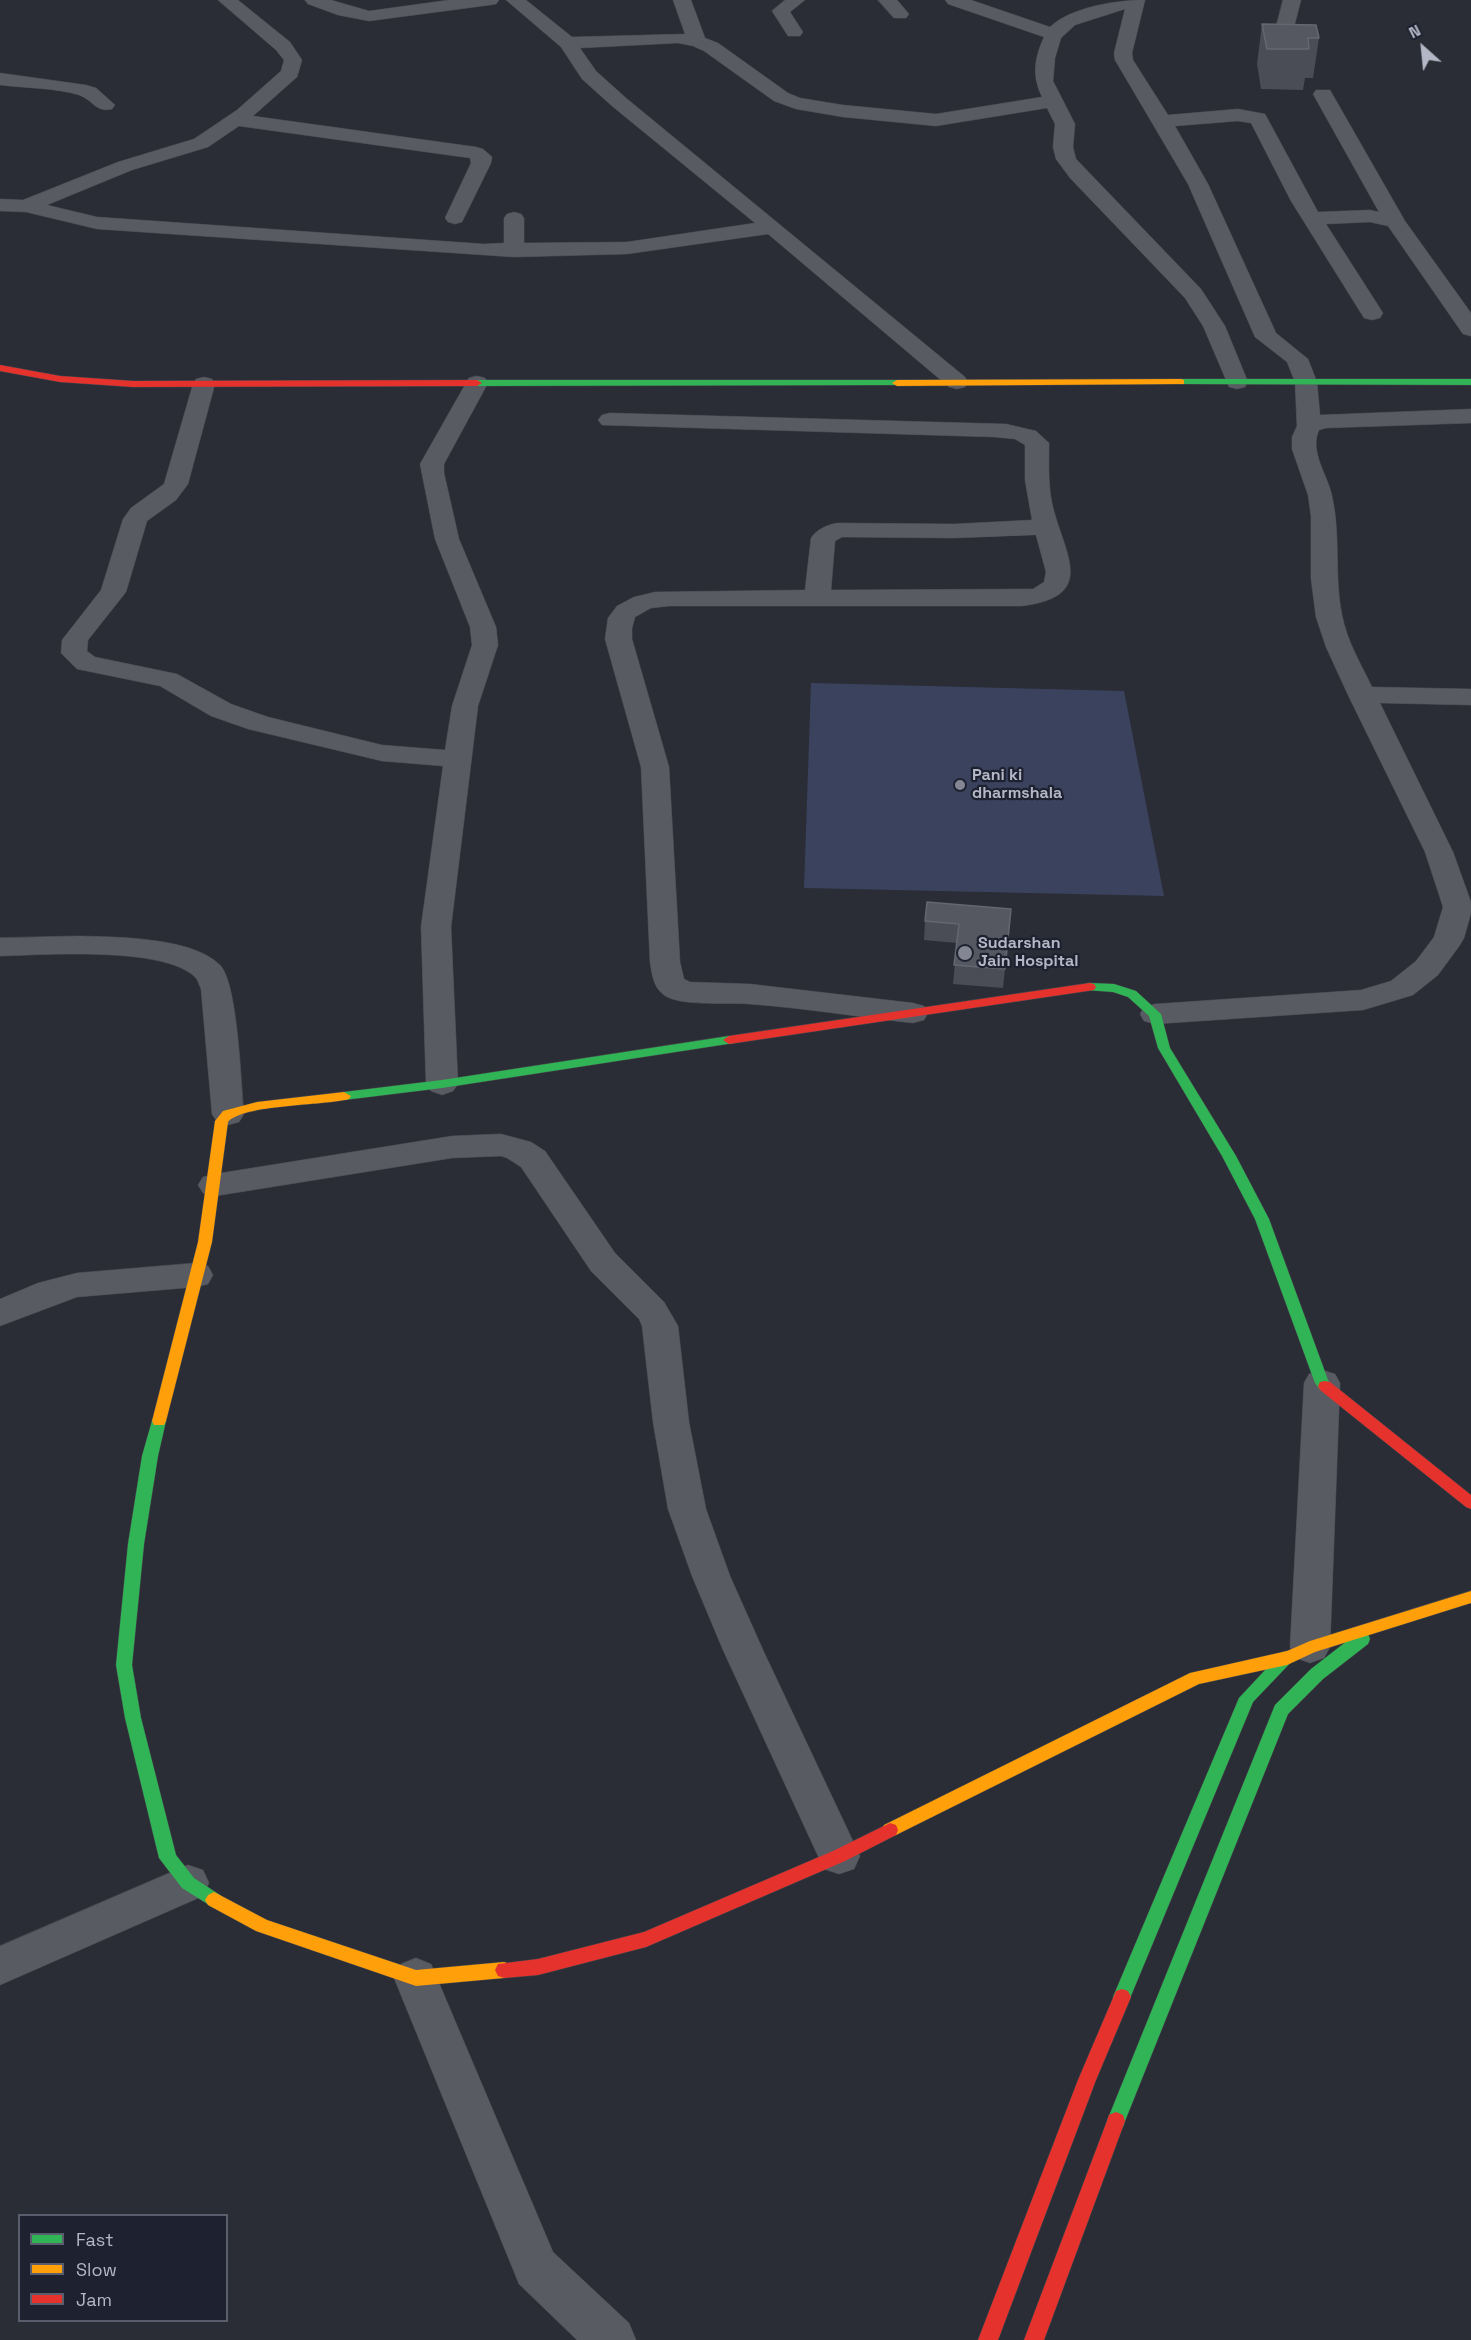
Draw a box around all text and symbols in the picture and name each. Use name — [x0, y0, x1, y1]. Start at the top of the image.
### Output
north arrow — [1393, 18, 1453, 78]
text: N — [1405, 20, 1424, 43]
place label: Pani ki dharmshala — [972, 766, 1062, 804]
marker: Pani ki dharmshala — [953, 778, 967, 792]
place label: Sudarshan Jain Hospital — [978, 934, 1079, 972]
marker: Sudarshan Jain Hospital — [956, 944, 974, 962]
legend — [18, 2214, 228, 2322]
text: Fast — [76, 2228, 113, 2251]
text: Slow — [76, 2258, 117, 2281]
text: Jam — [76, 2288, 112, 2311]

